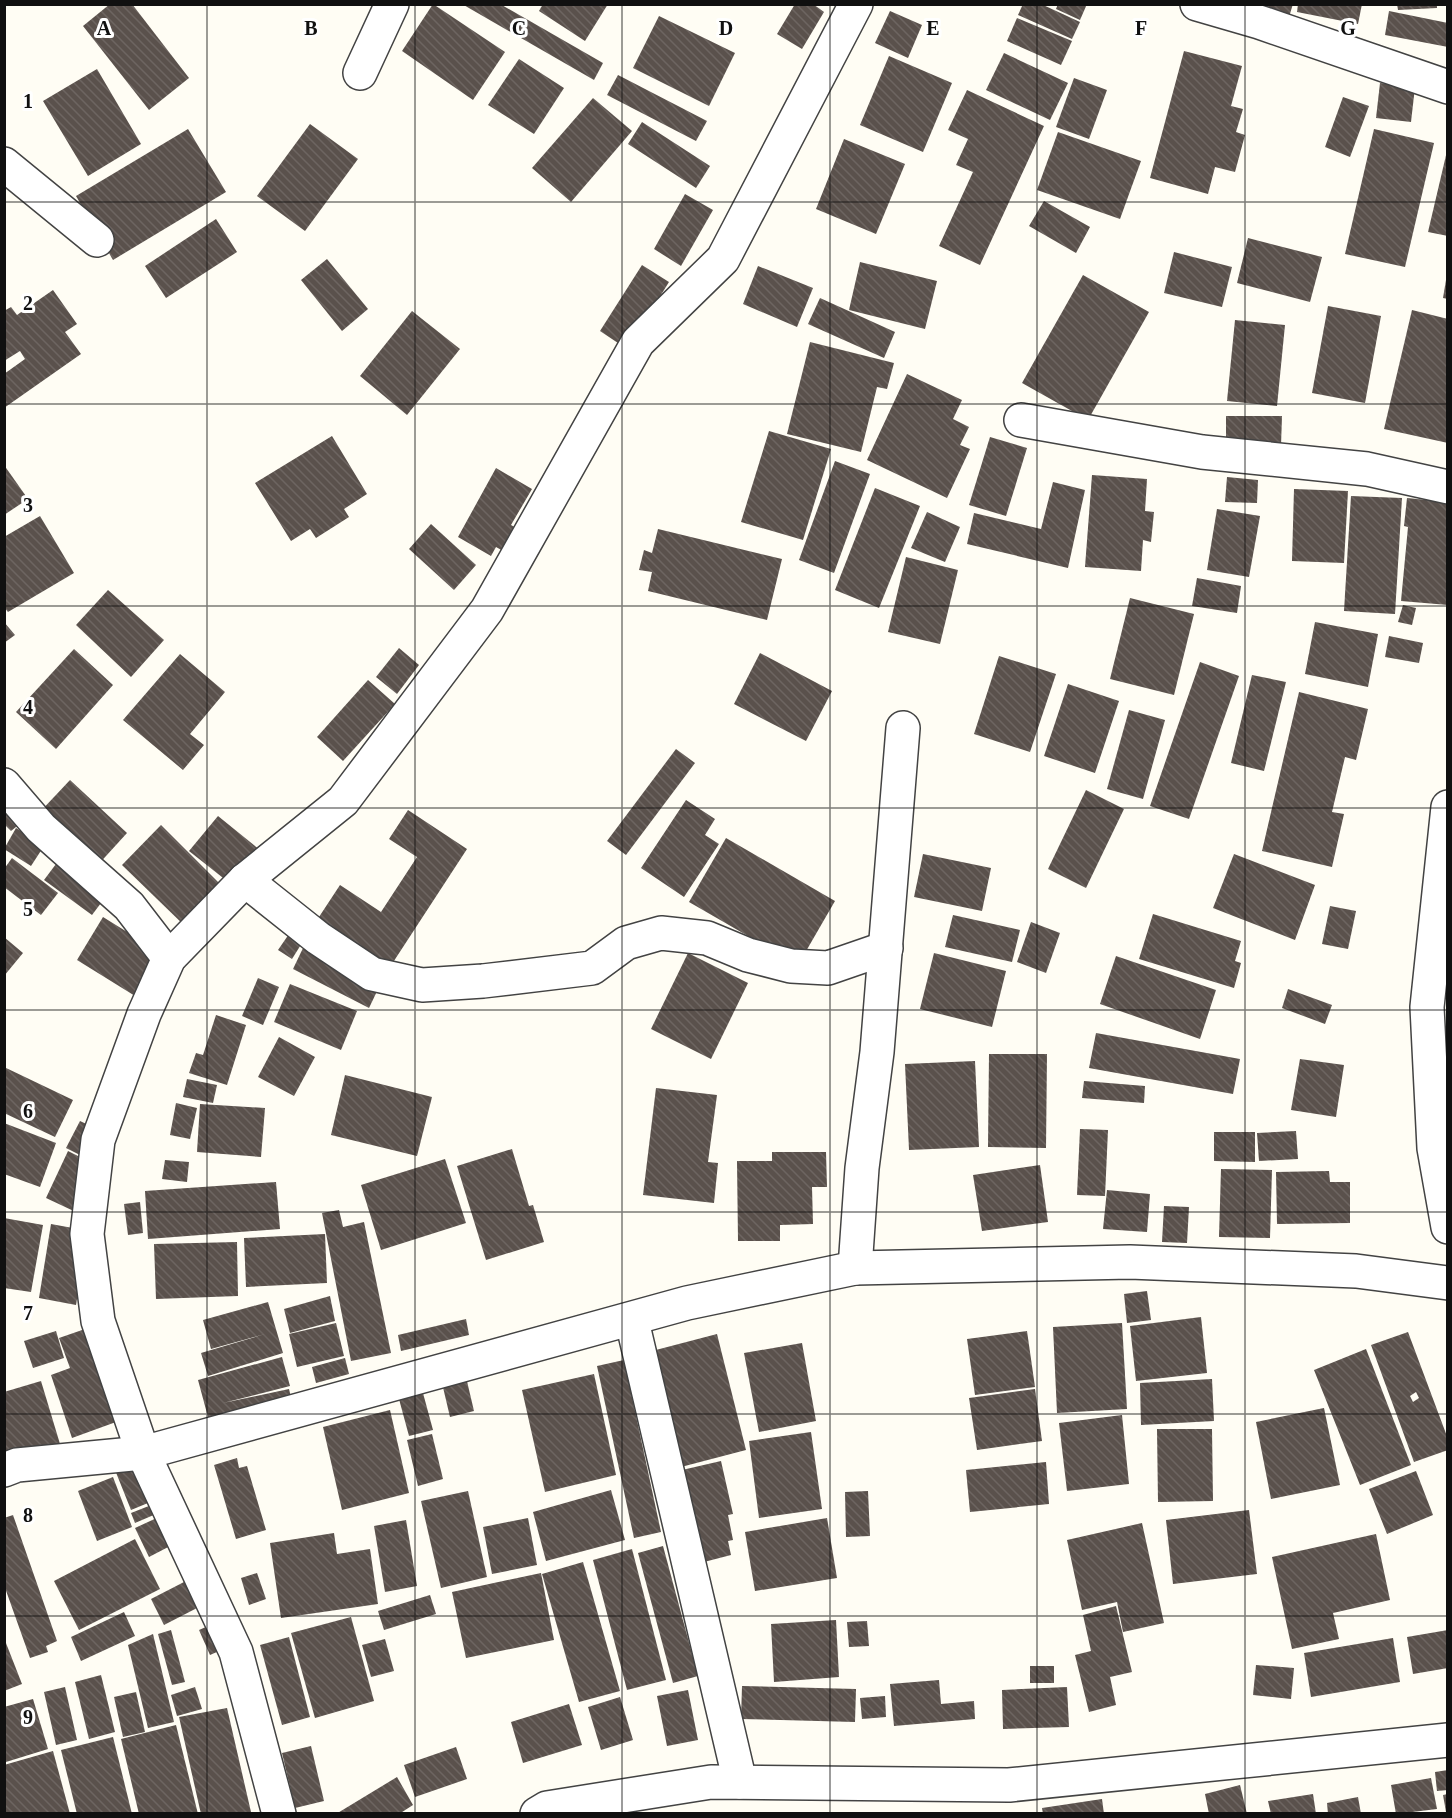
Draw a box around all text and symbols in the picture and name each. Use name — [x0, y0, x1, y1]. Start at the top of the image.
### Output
text: A — [97, 17, 112, 39]
text: B — [304, 17, 318, 39]
text: C — [512, 17, 526, 39]
text: D — [719, 17, 733, 39]
text: E — [926, 17, 940, 39]
text: F — [1135, 17, 1147, 39]
text: G — [1340, 17, 1356, 39]
text: 1 — [23, 90, 33, 112]
text: 2 — [23, 292, 33, 314]
text: 3 — [23, 494, 33, 516]
text: 4 — [23, 696, 33, 718]
text: 5 — [23, 898, 33, 920]
text: 6 — [23, 1100, 33, 1122]
text: 7 — [23, 1302, 33, 1324]
text: 8 — [23, 1504, 33, 1526]
text: 9 — [23, 1706, 33, 1728]

